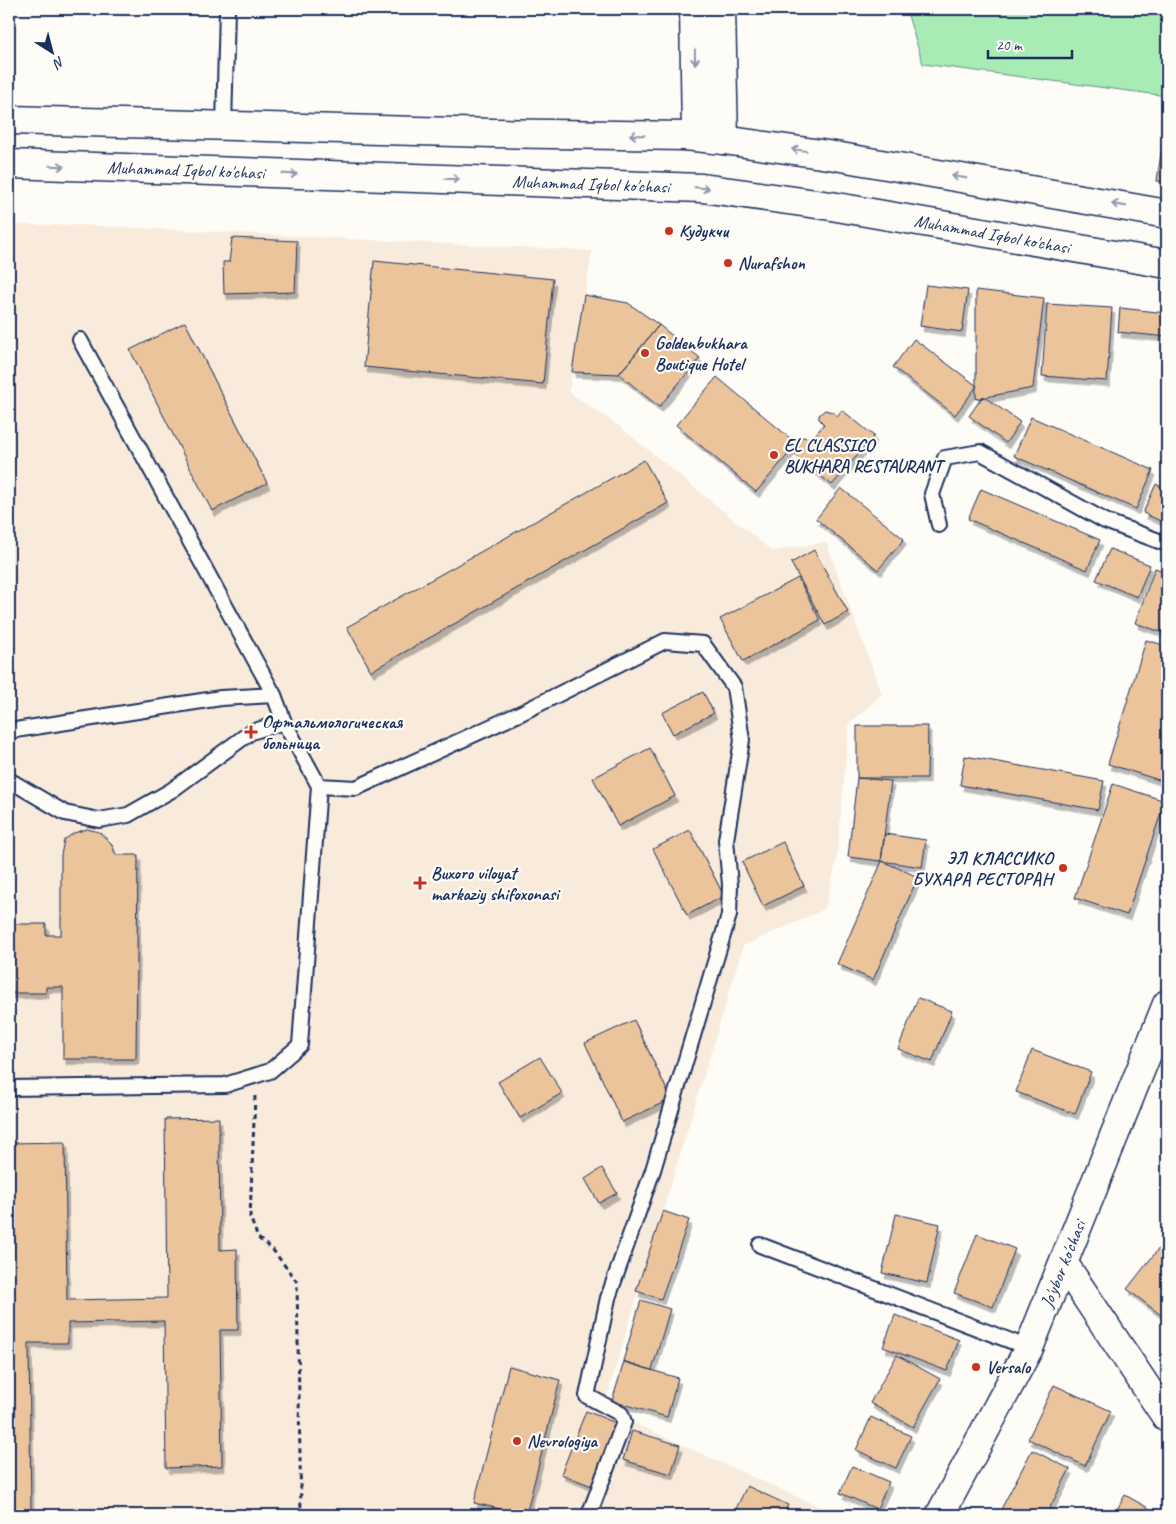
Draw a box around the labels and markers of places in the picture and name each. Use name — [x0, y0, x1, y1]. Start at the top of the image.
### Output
place label: Кудукчи — [679, 220, 730, 242]
marker: Кудукчи — [663, 225, 675, 237]
place label: Nurafshon — [738, 252, 805, 274]
marker: Nurafshon — [722, 257, 734, 269]
place label: Goldenbukhara Boutique Hotel — [655, 332, 748, 375]
marker: Goldenbukhara Boutique Hotel — [639, 347, 651, 359]
place label: EL CLASSICO BUKHARA RESTAURANT — [784, 434, 946, 477]
marker: EL CLASSICO BUKHARA RESTAURANT — [768, 449, 780, 461]
place label: Офтальмологическая больница — [262, 711, 404, 754]
marker: Офтальмологическая больница — [244, 725, 258, 739]
place label: ЭЛ КЛАССИКО БУХАРА РЕСТОРАН — [912, 847, 1056, 890]
place label: Buxoro viloyat markaziy shifoxonasi — [431, 862, 561, 905]
marker: ЭЛ КЛАССИКО БУХАРА РЕСТОРАН — [1057, 862, 1069, 874]
marker: Buxoro viloyat markaziy shifoxonasi — [413, 876, 427, 890]
place label: Versalo — [986, 1356, 1032, 1378]
marker: Versalo — [970, 1361, 982, 1373]
place label: Nevrologiya — [527, 1430, 598, 1452]
marker: Nevrologiya — [511, 1435, 523, 1447]

